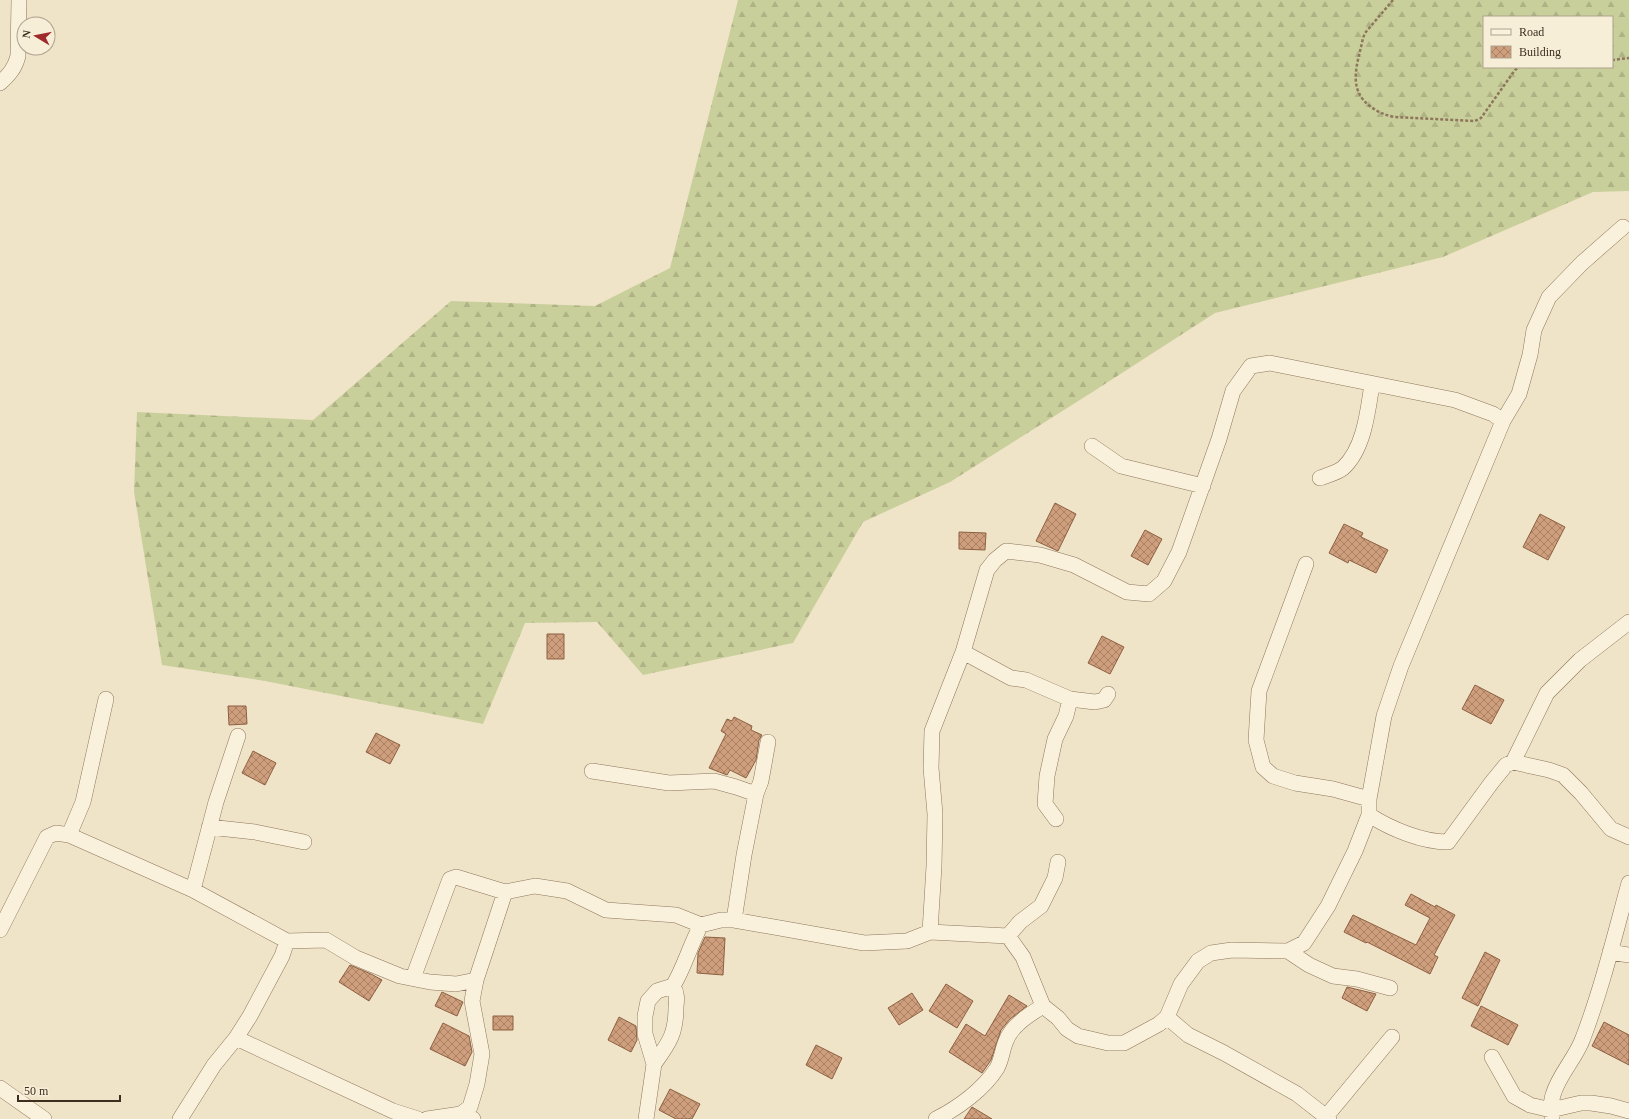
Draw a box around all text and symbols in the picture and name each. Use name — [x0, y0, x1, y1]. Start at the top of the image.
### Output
north arrow — [16, 16, 56, 56]
legend — [1483, 16, 1613, 68]
text: Road — [1519, 25, 1544, 39]
text: N — [20, 29, 33, 39]
text: Building — [1519, 45, 1561, 59]
scale bar — [18, 1077, 120, 1103]
text: 50 m — [24, 1084, 49, 1098]

